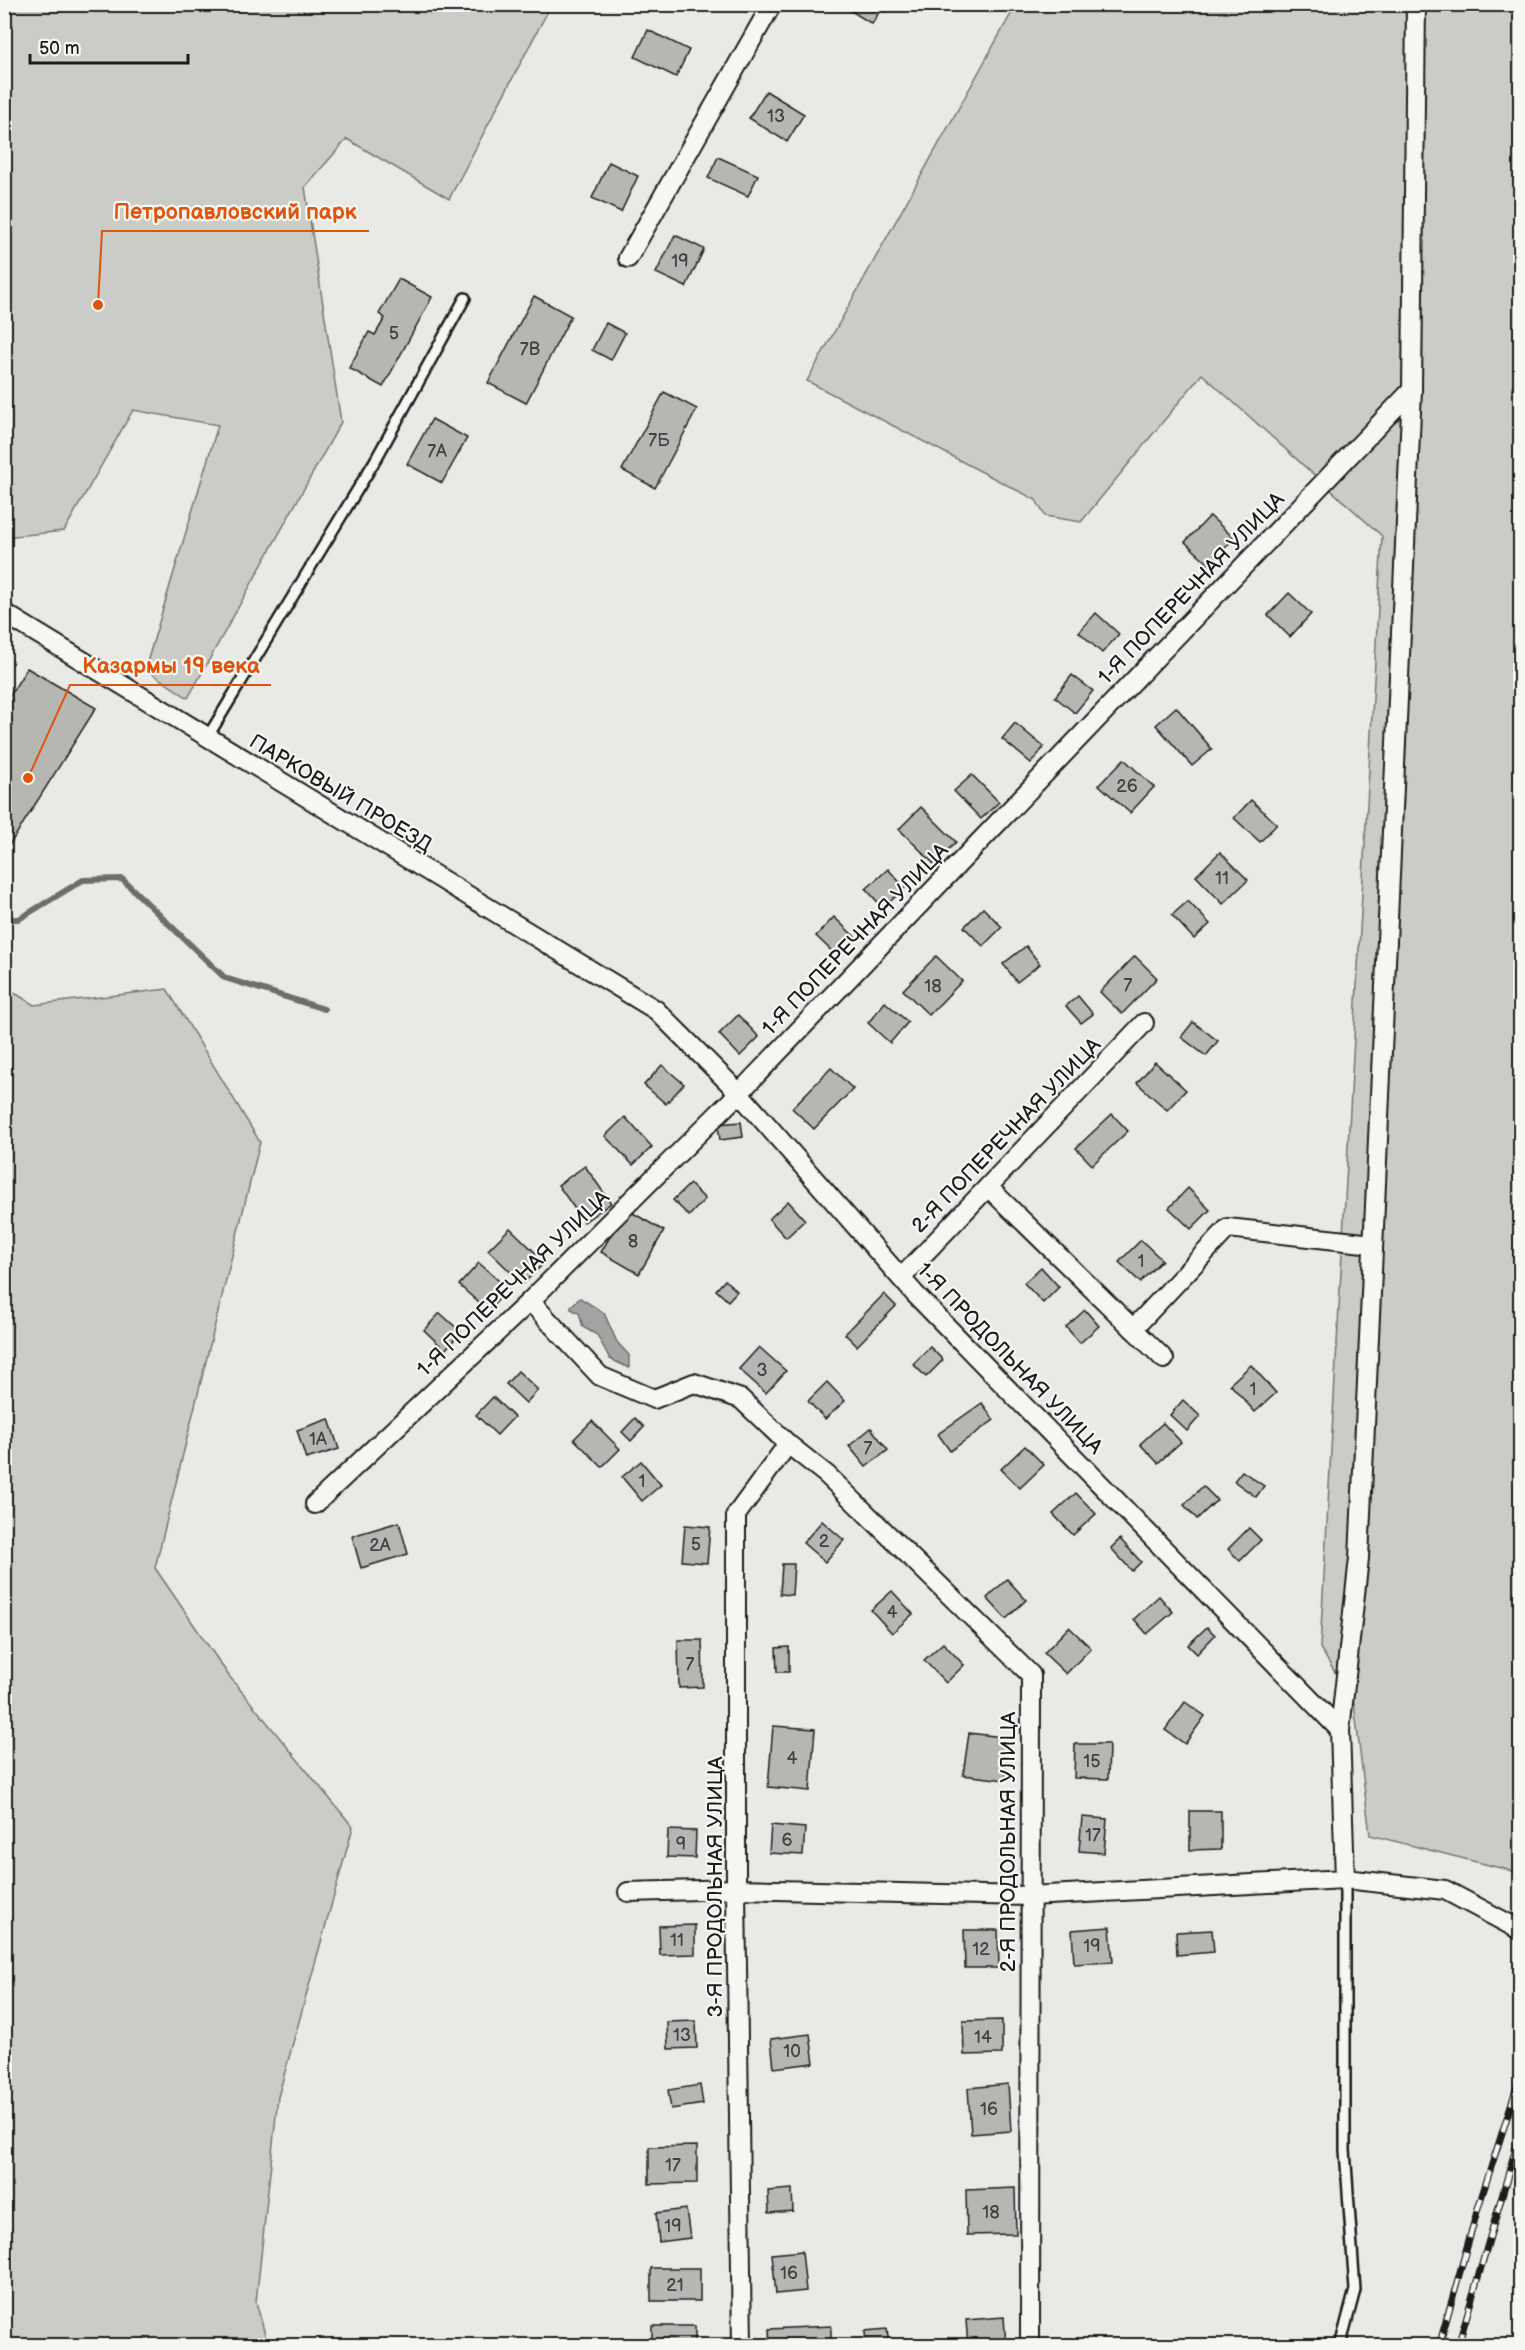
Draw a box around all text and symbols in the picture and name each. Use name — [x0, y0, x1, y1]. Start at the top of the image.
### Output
scale bar — [30, 27, 188, 65]
text: 50 m — [39, 38, 80, 59]
house number: 13 — [767, 106, 785, 127]
callout: Петропавловский парк — [102, 191, 369, 231]
text: Петропавловский парк — [113, 199, 357, 226]
house number: 19 — [671, 251, 689, 272]
house number: 5 — [389, 323, 399, 344]
house number: 7В — [520, 339, 540, 360]
house number: 7Б — [648, 430, 670, 451]
house number: 7А — [427, 441, 447, 462]
street label: 1-Я ПОПЕРЕЧНАЯ УЛИЦА — [1093, 487, 1290, 690]
callout: Казармы 19 века — [70, 645, 271, 685]
text: Казармы 19 века — [82, 653, 260, 680]
street label: ПАРКОВЫЙ ПРОЕЗД — [245, 729, 437, 858]
house number: 26 — [1116, 776, 1138, 797]
street label: 1-Я ПОПЕРЕЧНАЯ УЛИЦА — [757, 838, 954, 1041]
house number: 11 — [1215, 868, 1229, 889]
house number: 7 — [1124, 975, 1133, 996]
house number: 18 — [924, 976, 942, 997]
street label: 2-Я ПОПЕРЕЧНАЯ УЛИЦА — [906, 1032, 1106, 1238]
street label: 1-Я ПОПЕРЕЧНАЯ УЛИЦА — [412, 1185, 615, 1382]
house number: 8 — [628, 1231, 638, 1252]
house number: 1 — [1138, 1251, 1144, 1272]
street label: 1-Я ПРОДОЛЬНАЯ УЛИЦА — [912, 1257, 1108, 1459]
house number: 3 — [756, 1360, 768, 1381]
house number: 1 — [1250, 1379, 1256, 1400]
house number: 1А — [309, 1429, 327, 1450]
house number: 7 — [864, 1438, 873, 1459]
house number: 1 — [639, 1471, 645, 1492]
house number: 2 — [819, 1531, 830, 1552]
house number: 5 — [691, 1534, 701, 1555]
house number: 2А — [369, 1535, 391, 1556]
house number: 4 — [887, 1602, 898, 1623]
house number: 7 — [686, 1654, 695, 1675]
street label: 2-Я ПРОДОЛЬНАЯ УЛИЦА — [996, 1711, 1021, 1972]
house number: 4 — [787, 1748, 798, 1769]
house number: 15 — [1083, 1751, 1101, 1772]
street label: 3-Я ПРОДОЛЬНАЯ УЛИЦА — [703, 1756, 728, 2018]
house number: 17 — [1085, 1825, 1101, 1846]
house number: 6 — [782, 1830, 793, 1851]
house number: 9 — [676, 1834, 686, 1855]
house number: 11 — [670, 1930, 684, 1951]
house number: 19 — [1083, 1936, 1101, 1957]
house number: 12 — [972, 1939, 990, 1960]
house number: 13 — [673, 2025, 691, 2046]
house number: 14 — [974, 2027, 992, 2048]
house number: 10 — [783, 2041, 801, 2062]
house number: 16 — [980, 2099, 998, 2120]
house number: 17 — [665, 2155, 681, 2176]
house number: 18 — [982, 2202, 1000, 2223]
house number: 19 — [664, 2216, 682, 2237]
house number: 16 — [780, 2263, 798, 2284]
house number: 21 — [666, 2275, 684, 2296]

